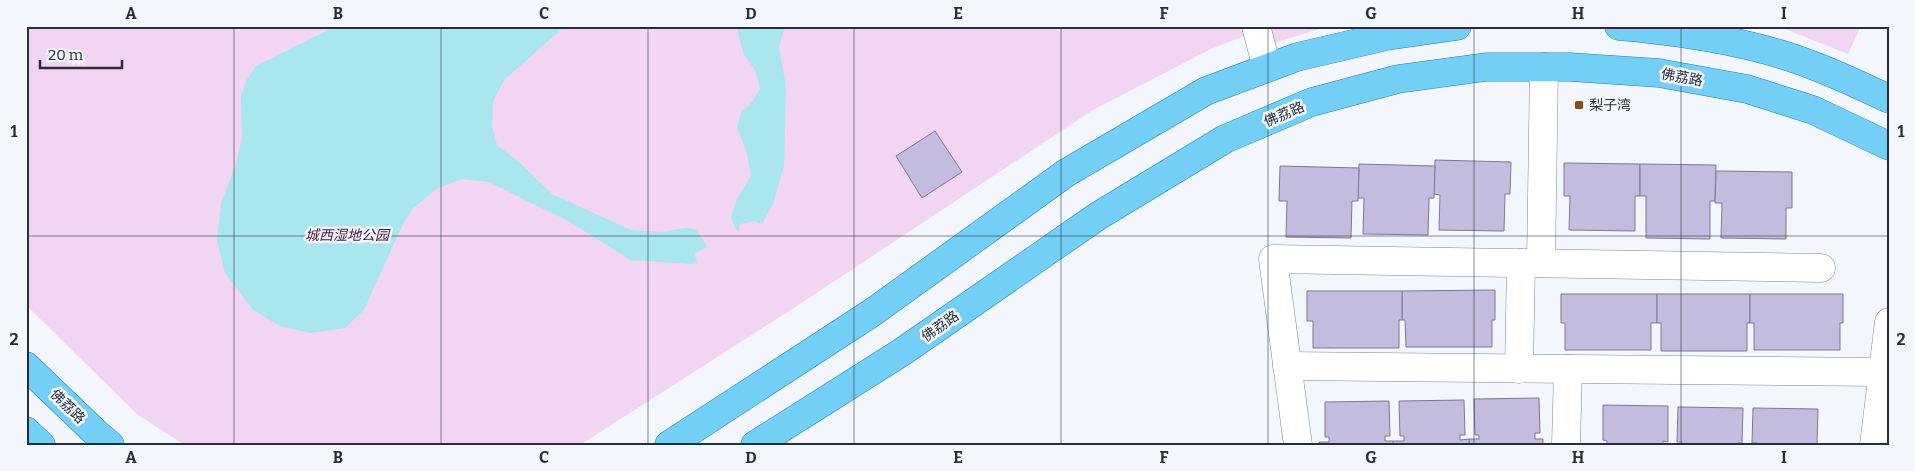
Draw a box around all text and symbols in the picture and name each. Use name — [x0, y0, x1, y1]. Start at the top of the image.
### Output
text: A — [125, 4, 137, 23]
text: B — [333, 4, 343, 23]
text: C — [539, 4, 549, 23]
text: D — [745, 4, 757, 23]
text: E — [953, 4, 963, 23]
text: F — [1160, 4, 1169, 23]
text: G — [1365, 4, 1377, 23]
text: H — [1572, 4, 1585, 23]
text: I — [1781, 4, 1787, 23]
scale bar — [40, 38, 122, 70]
text: 20 m — [48, 46, 84, 64]
street label: 佛荔路 — [1660, 65, 1704, 90]
place label: 梨子湾 — [1589, 97, 1631, 114]
street label: 佛荔路 — [1262, 98, 1307, 130]
marker: 梨子湾 — [1573, 99, 1585, 111]
text: 1 — [11, 122, 18, 141]
text: 1 — [1898, 122, 1905, 141]
park label: 城西湿地公园 — [305, 227, 391, 244]
street label: 佛荔路 — [918, 307, 962, 345]
text: 2 — [9, 330, 19, 349]
text: 2 — [1896, 330, 1906, 349]
street label: 佛荔路 — [47, 386, 89, 427]
text: A — [125, 448, 137, 467]
text: B — [333, 448, 343, 467]
text: C — [539, 448, 549, 467]
text: D — [745, 448, 757, 467]
text: E — [953, 448, 963, 467]
text: F — [1160, 448, 1169, 467]
text: G — [1365, 448, 1377, 467]
text: H — [1572, 448, 1585, 467]
text: I — [1781, 448, 1787, 467]

